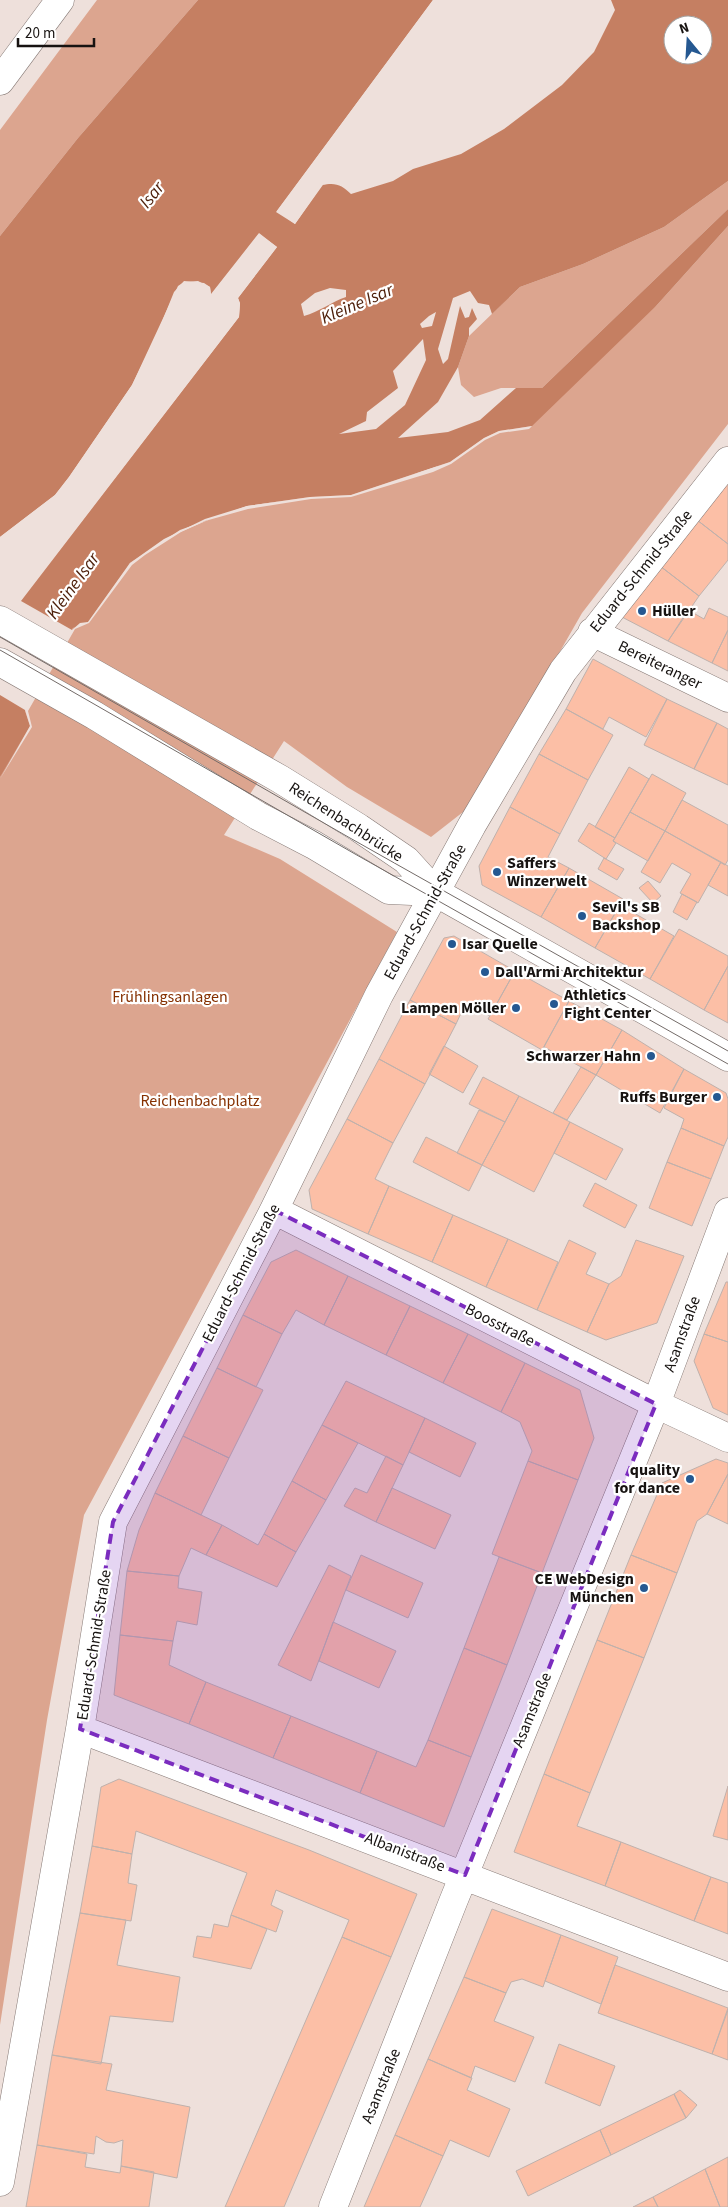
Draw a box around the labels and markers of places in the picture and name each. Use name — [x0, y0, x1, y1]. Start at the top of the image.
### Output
place label: Hüller — [652, 600, 696, 622]
marker: Hüller — [636, 605, 648, 617]
place label: Saffers Winzerwelt — [507, 852, 587, 892]
marker: Saffers Winzerwelt — [491, 866, 503, 878]
place label: Sevil's SB Backshop — [592, 896, 661, 936]
marker: Sevil's SB Backshop — [576, 910, 588, 922]
place label: Isar Quelle — [462, 933, 538, 955]
marker: Isar Quelle — [446, 938, 458, 950]
place label: Dall'Armi Architektur — [495, 961, 644, 983]
marker: Dall'Armi Architektur — [479, 966, 491, 978]
place label: Athletics Fight Center — [563, 984, 652, 1024]
place label: Lampen Möller — [401, 997, 507, 1019]
marker: Athletics Fight Center — [548, 998, 560, 1010]
marker: Lampen Möller — [510, 1002, 522, 1014]
place label: Schwarzer Hahn — [526, 1045, 641, 1067]
marker: Schwarzer Hahn — [645, 1050, 657, 1062]
place label: Ruffs Burger — [620, 1086, 708, 1108]
marker: Ruffs Burger — [711, 1091, 723, 1103]
place label: quality for dance — [614, 1459, 681, 1499]
marker: quality for dance — [684, 1473, 696, 1485]
place label: CE WebDesign München — [535, 1568, 634, 1608]
marker: CE WebDesign München — [638, 1582, 650, 1594]

